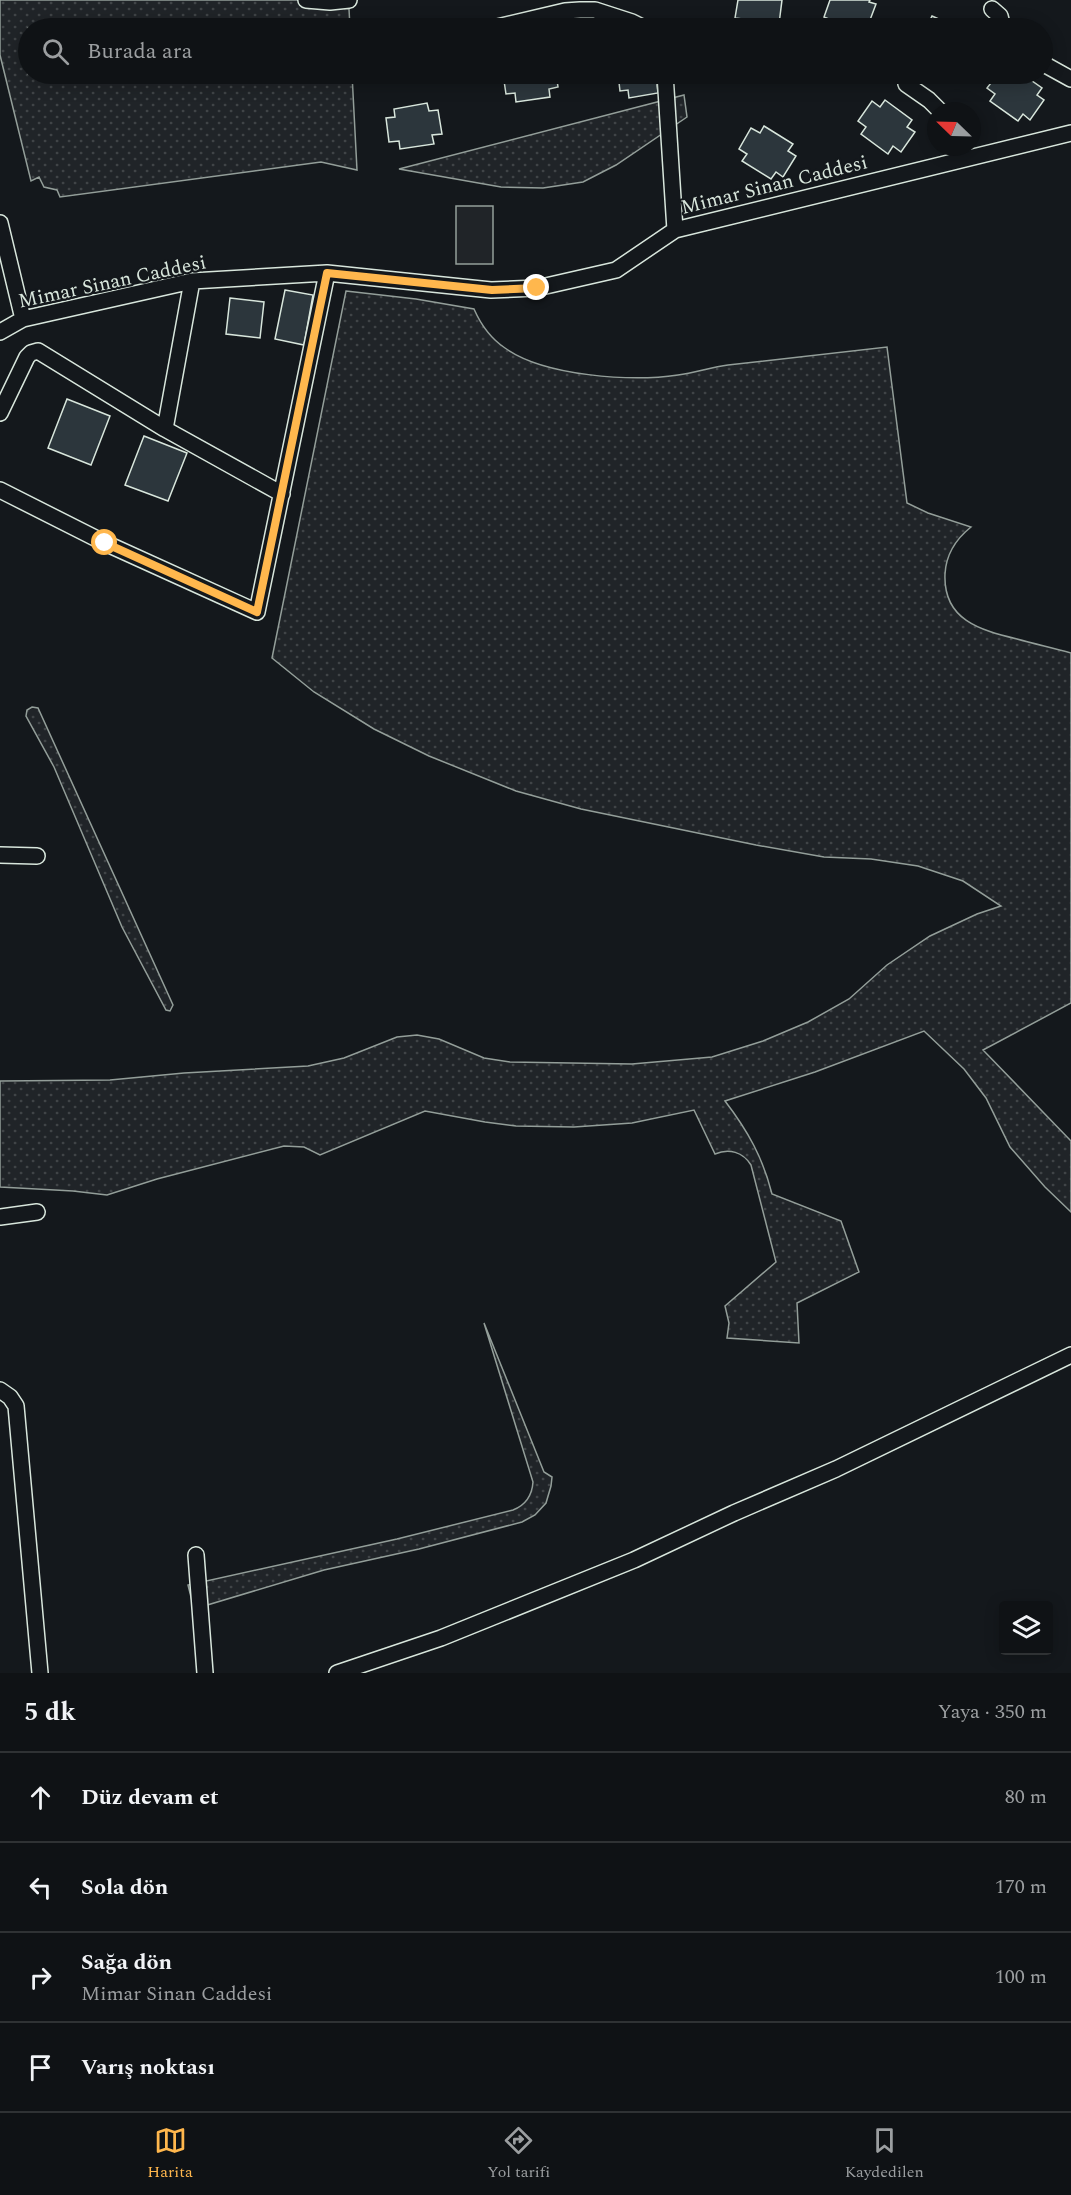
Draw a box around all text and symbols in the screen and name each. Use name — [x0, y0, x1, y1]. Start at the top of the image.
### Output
search box — [18, 18, 1053, 84]
icon: search — [39, 35, 72, 68]
text: Burada ara — [87, 35, 193, 68]
north arrow — [927, 102, 981, 156]
street label: Mimar Sinan Caddesi — [678, 147, 871, 223]
street label: Mimar Sinan Caddesi — [16, 247, 209, 317]
route end — [523, 274, 549, 300]
route start — [91, 529, 117, 555]
map controls — [999, 1601, 1053, 1655]
button: layers — [999, 1601, 1053, 1655]
text: 5 dk — [24, 1692, 76, 1732]
text: Yaya · 350 m — [938, 1697, 1047, 1727]
icon: ahead — [24, 1781, 57, 1814]
text: Düz devam et — [81, 1781, 219, 1814]
text: 80 m — [1005, 1782, 1047, 1812]
icon: left — [24, 1871, 57, 1904]
text: Sola dön — [81, 1871, 168, 1904]
text: 170 m — [995, 1872, 1047, 1902]
text: Sağa dön — [81, 1946, 172, 1979]
icon: right — [24, 1961, 57, 1994]
text: 100 m — [995, 1962, 1047, 1992]
text: Mimar Sinan Caddesi — [81, 1979, 272, 2009]
icon: arrive — [24, 2051, 57, 2084]
text: Varış noktası — [81, 2051, 215, 2084]
tab: Harita — [147, 2124, 193, 2184]
tab: Yol tarifi — [487, 2124, 550, 2184]
tab: Kaydedilen — [845, 2124, 924, 2184]

